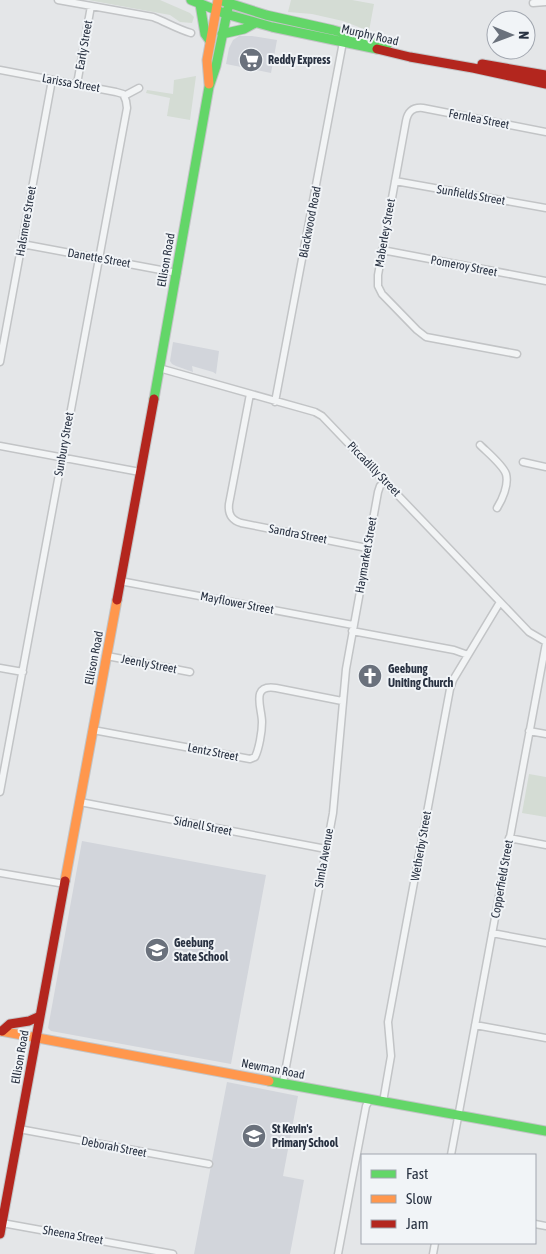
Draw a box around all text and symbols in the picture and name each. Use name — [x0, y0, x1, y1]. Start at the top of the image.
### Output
north arrow — [486, 10, 536, 60]
street label: Early Street — [73, 19, 95, 71]
street label: Murphy Road — [340, 22, 400, 48]
text: N — [516, 31, 532, 39]
supermarket icon: Reddy Express — [238, 47, 264, 73]
place label: Reddy Express — [268, 53, 331, 67]
street label: Larissa Street — [41, 71, 102, 95]
street label: Fernlea Street — [447, 106, 511, 132]
street label: Sunfields Street — [436, 182, 507, 208]
street label: Halsmere Street — [13, 184, 39, 257]
street label: Blackwood Road — [296, 185, 324, 259]
street label: Maberley Street — [372, 197, 398, 268]
street label: Ellison Road — [154, 232, 178, 288]
street label: Danette Street — [66, 246, 132, 271]
street label: Pomeroy Street — [430, 253, 499, 279]
street label: Sunbury Street — [51, 410, 77, 477]
street label: Piccadilly Street — [344, 439, 404, 500]
street label: Haymarket Street — [352, 515, 380, 594]
street label: Sandra Street — [268, 522, 329, 547]
street label: Mayflower Street — [199, 589, 275, 617]
street label: Ellison Road — [82, 630, 106, 686]
street label: Jeenly Street — [120, 652, 179, 676]
place label: Geebung Uniting Church — [388, 662, 453, 690]
church icon: Geebung Uniting Church — [357, 663, 383, 689]
street label: Lentz Street — [186, 740, 240, 764]
street label: Wetherby Street — [408, 810, 434, 882]
street label: Sidnell Street — [173, 813, 234, 839]
street label: Simla Avenue — [312, 827, 336, 889]
street label: Copperfield Street — [488, 838, 516, 919]
place label: Geebung State School — [174, 936, 229, 964]
school or university icon: Geebung State School — [144, 937, 170, 963]
street label: Ellison Road — [8, 1029, 32, 1085]
street label: Newman Road — [240, 1056, 306, 1082]
place label: St Kevin's Primary School — [272, 1122, 339, 1150]
school or university icon: St Kevin's Primary School — [241, 1123, 267, 1149]
street label: Deborah Street — [80, 1134, 148, 1160]
legend — [361, 1154, 536, 1244]
text: Fast — [406, 1165, 428, 1182]
text: Slow — [406, 1190, 432, 1207]
text: Jam — [406, 1215, 429, 1232]
street label: Sheena Street — [42, 1223, 105, 1247]

